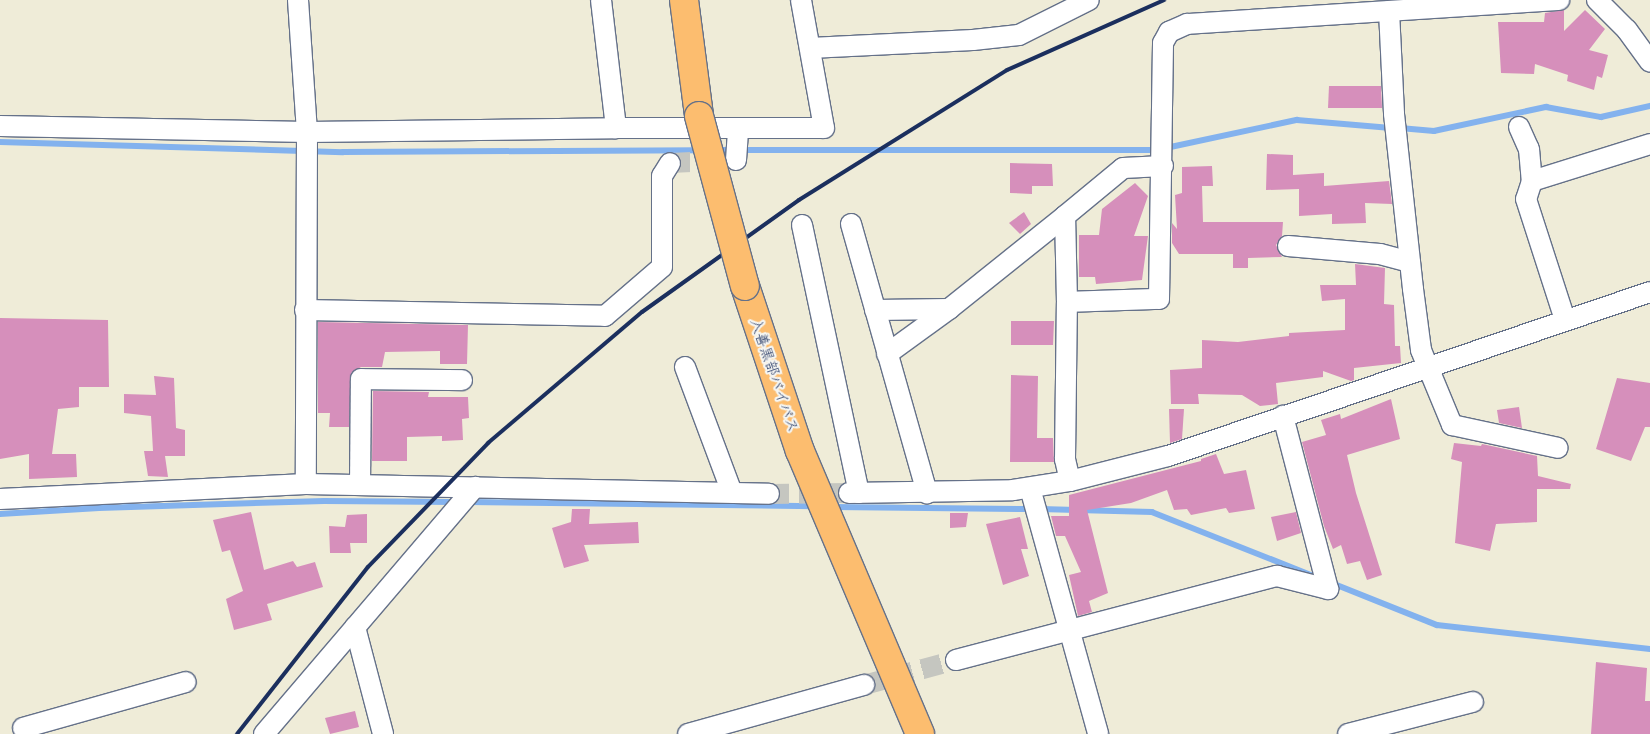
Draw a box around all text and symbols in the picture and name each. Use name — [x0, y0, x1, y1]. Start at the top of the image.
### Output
street label: 入善黒部バイパス — [747, 315, 803, 435]

